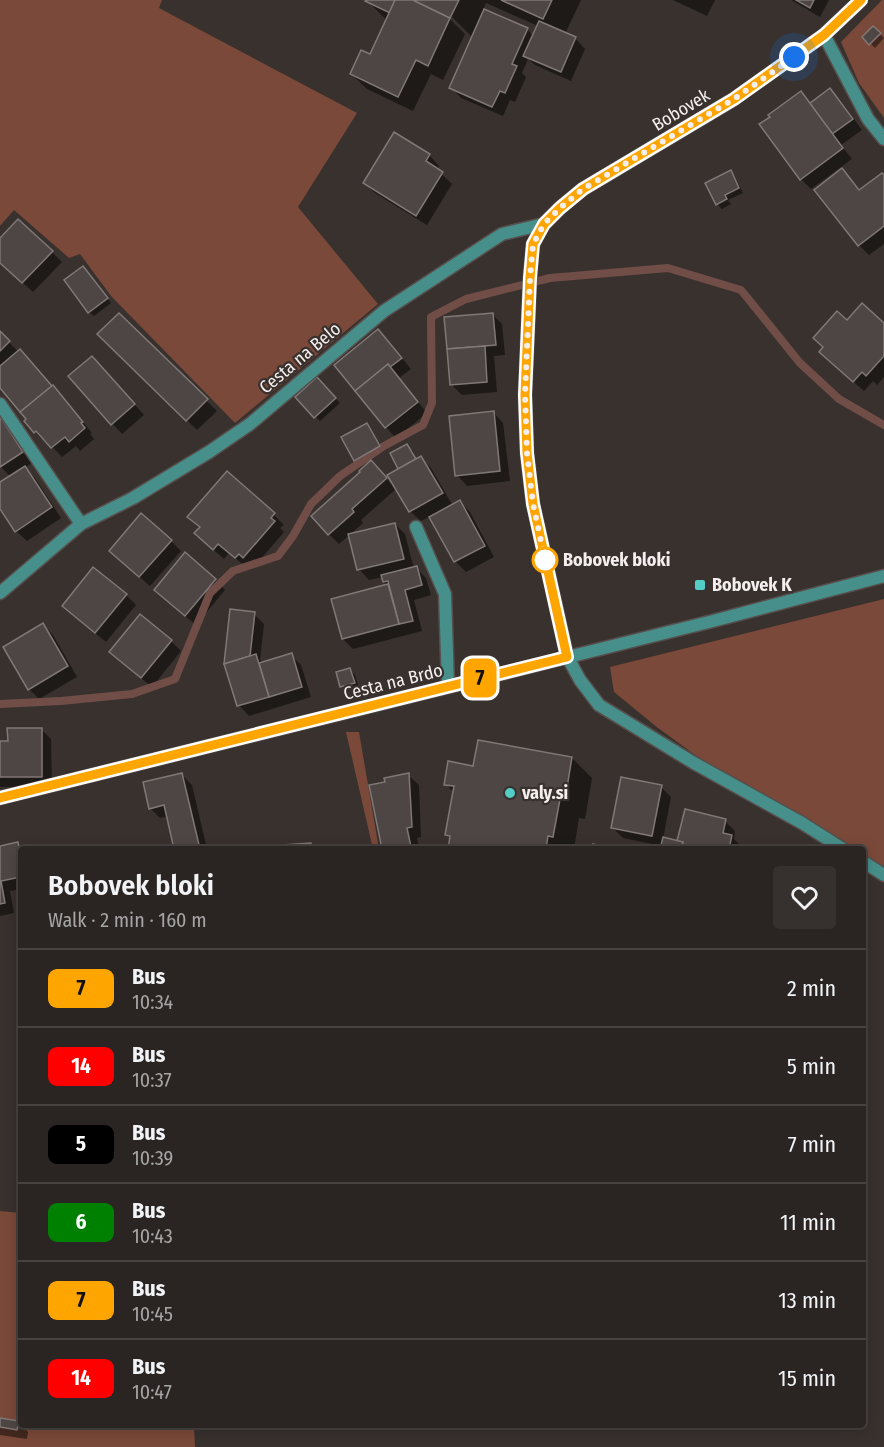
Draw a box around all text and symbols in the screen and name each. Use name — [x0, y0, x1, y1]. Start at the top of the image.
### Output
your location — [779, 42, 809, 72]
street label: Bobovek — [648, 84, 714, 136]
street label: Cesta na Belo — [255, 318, 345, 398]
marker: Bobovek bloki — [532, 547, 558, 573]
place label: Bobovek bloki — [563, 549, 670, 571]
place label: Bobovek K — [712, 574, 792, 596]
marker: Bobovek K — [693, 578, 707, 592]
line badge: 7 — [460, 658, 500, 698]
street label: Cesta na Brdo — [341, 659, 445, 705]
text: 7 — [476, 665, 484, 691]
place label: valy.si — [521, 782, 568, 804]
marker: valy.si — [503, 786, 517, 800]
button: heart — [773, 866, 836, 929]
text: Bobovek bloki — [48, 869, 214, 902]
text: Walk · 2 min · 160 m — [48, 908, 207, 932]
text: Bus — [132, 963, 165, 990]
text: 7 — [77, 975, 85, 1001]
text: 2 min — [787, 975, 836, 1002]
text: 10:34 — [132, 990, 173, 1014]
text: Bus — [132, 1041, 165, 1068]
text: 14 — [71, 1053, 91, 1079]
text: 5 min — [787, 1053, 836, 1080]
text: 10:37 — [132, 1068, 172, 1092]
text: Bus — [132, 1119, 165, 1146]
text: 5 — [76, 1131, 86, 1157]
text: 7 min — [788, 1131, 836, 1158]
text: 10:39 — [132, 1146, 173, 1170]
text: Bus — [132, 1197, 165, 1224]
text: 6 — [76, 1209, 86, 1235]
text: 11 min — [780, 1209, 836, 1236]
text: 10:43 — [132, 1224, 173, 1248]
text: Bus — [132, 1275, 165, 1302]
text: 7 — [77, 1287, 85, 1313]
text: 13 min — [778, 1287, 836, 1314]
text: 10:45 — [132, 1302, 173, 1326]
text: Bus — [132, 1353, 165, 1380]
text: 14 — [71, 1365, 91, 1391]
text: 15 min — [778, 1365, 836, 1392]
text: 10:47 — [132, 1380, 172, 1404]

